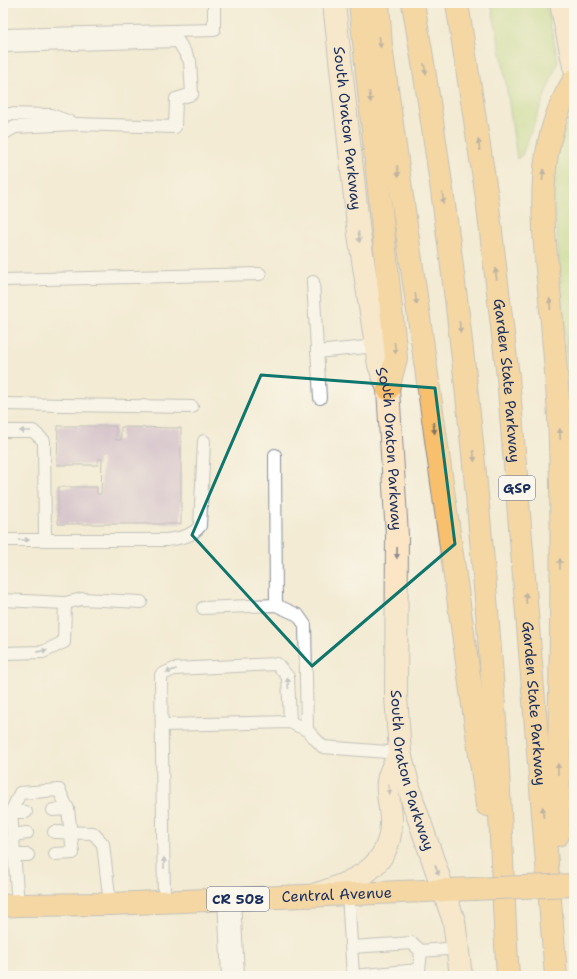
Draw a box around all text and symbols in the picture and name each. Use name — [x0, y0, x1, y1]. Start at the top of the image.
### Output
one-way arrow — [377, 36, 383, 48]
street label: South Oraton Parkway — [329, 45, 366, 211]
one-way arrow — [422, 63, 428, 75]
one-way arrow — [366, 91, 373, 104]
one-way arrow — [476, 139, 482, 151]
one-way arrow — [395, 165, 401, 177]
one-way arrow — [540, 169, 547, 181]
one-way arrow — [440, 192, 446, 204]
one-way arrow — [356, 231, 362, 243]
one-way arrow — [493, 268, 499, 280]
one-way arrow — [413, 293, 419, 305]
street label: Garden State Parkway — [489, 297, 525, 463]
one-way arrow — [547, 298, 554, 310]
one-way arrow — [457, 321, 463, 333]
one-way arrow — [391, 342, 398, 354]
street label: South Oraton Parkway — [371, 364, 407, 531]
one-way arrow — [431, 422, 437, 434]
one-way arrow — [557, 427, 563, 440]
one-way arrow — [18, 428, 31, 434]
one-way arrow — [470, 450, 477, 462]
road number: GSP — [499, 476, 535, 500]
one-way arrow — [18, 537, 31, 543]
one-way arrow — [394, 547, 400, 560]
one-way arrow — [557, 557, 563, 570]
one-way arrow — [523, 592, 530, 604]
street label: Garden State Parkway — [518, 620, 551, 786]
one-way arrow — [35, 647, 48, 653]
one-way arrow — [164, 669, 176, 675]
one-way arrow — [284, 677, 291, 689]
street label: South Oraton Parkway — [386, 690, 439, 853]
one-way arrow — [555, 763, 562, 775]
one-way arrow — [385, 783, 392, 795]
one-way arrow — [540, 805, 547, 818]
one-way arrow — [160, 857, 167, 869]
one-way arrow — [434, 864, 440, 876]
street label: Central Avenue — [281, 882, 392, 907]
road number: CR 508 — [207, 887, 269, 911]

